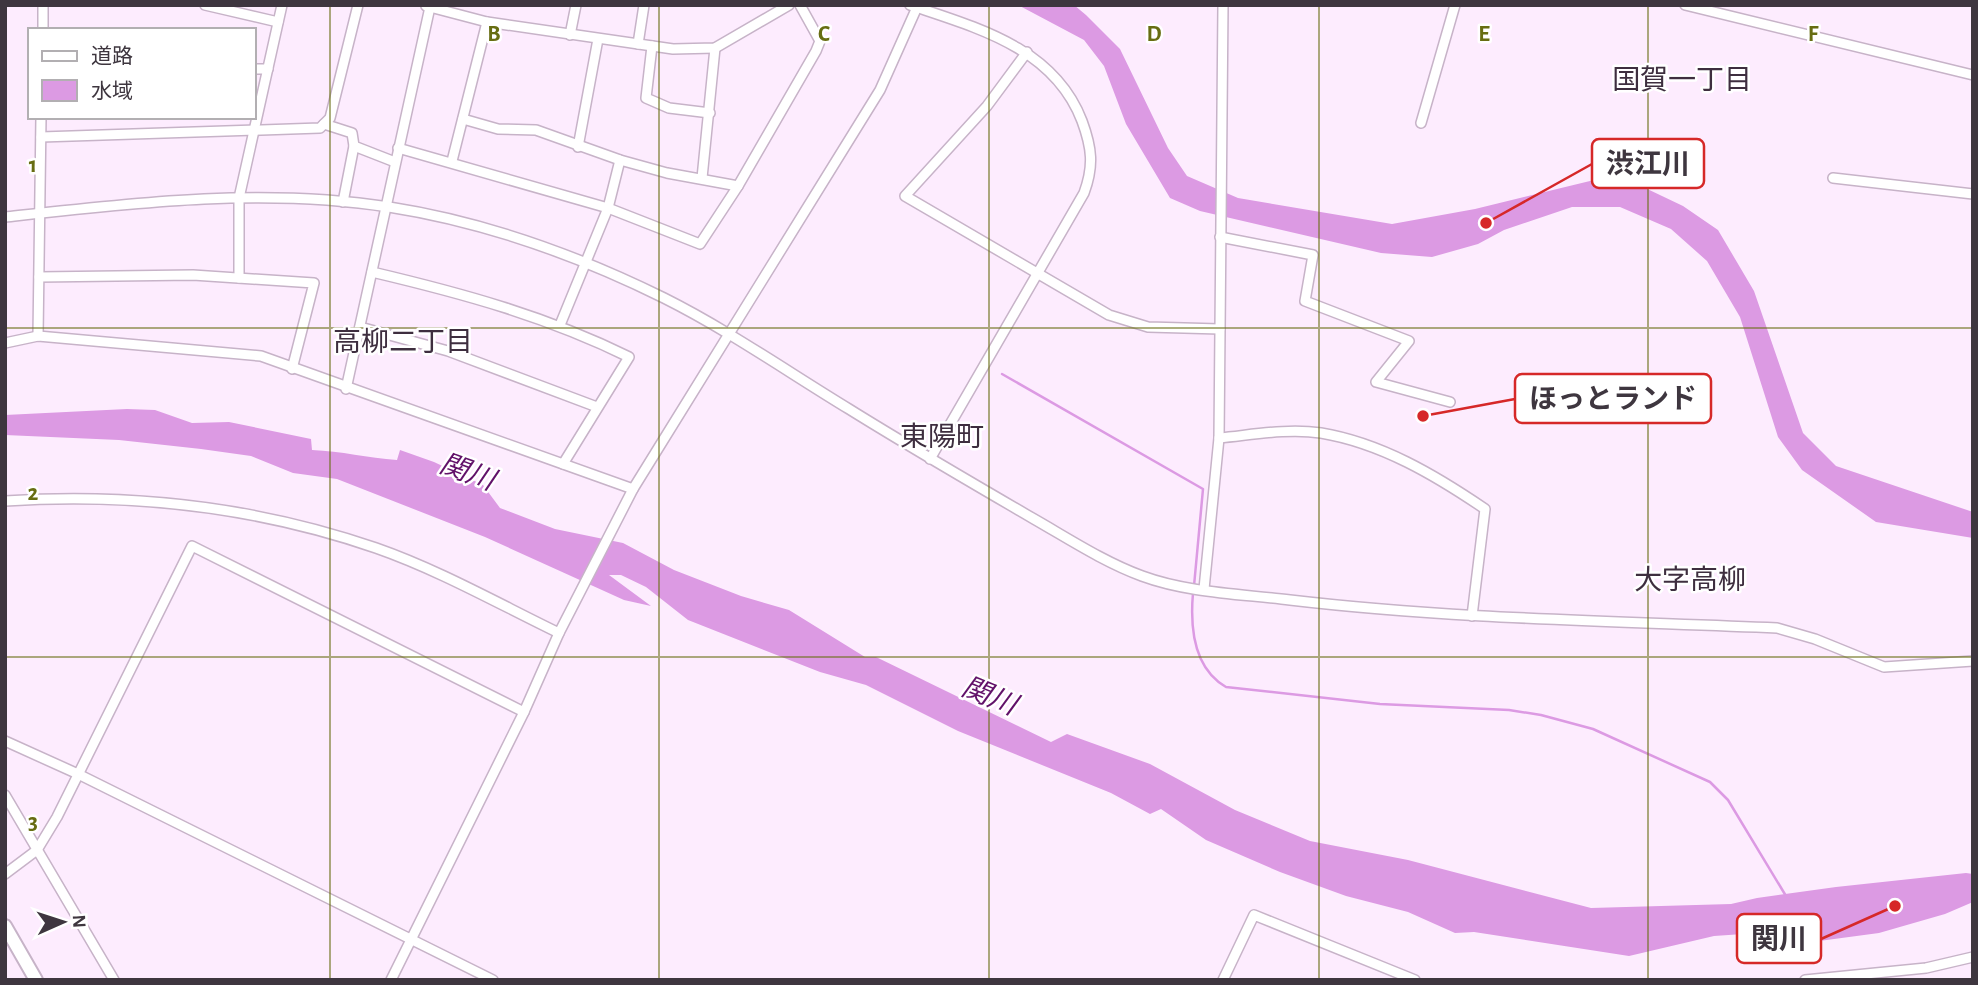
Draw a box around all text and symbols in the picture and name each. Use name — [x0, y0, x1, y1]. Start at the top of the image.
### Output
text: B — [487, 23, 501, 46]
text: C — [818, 23, 830, 46]
text: D — [1146, 23, 1162, 46]
text: E — [1478, 23, 1490, 46]
text: F — [1808, 23, 1819, 46]
legend — [28, 28, 256, 119]
text: 道路 — [91, 45, 133, 67]
district label: 国賀一丁目 — [1612, 65, 1752, 95]
text: 水域 — [91, 80, 133, 102]
callout: 渋江川 — [1592, 139, 1704, 188]
text: 渋江川 — [1606, 149, 1690, 179]
text: 1 — [29, 154, 37, 177]
district label: 高柳二丁目 — [333, 327, 473, 357]
callout: ほっとランド — [1515, 374, 1711, 423]
text: ほっとランド — [1529, 385, 1697, 414]
district label: 東陽町 — [900, 422, 984, 452]
water label: 関川 — [436, 449, 501, 497]
text: 2 — [28, 482, 39, 505]
district label: 大字高柳 — [1634, 565, 1746, 595]
water label: 関川 — [958, 673, 1023, 722]
text: 3 — [28, 811, 38, 834]
north arrow — [28, 887, 98, 957]
text: N — [69, 914, 88, 928]
callout: 関川 — [1737, 914, 1821, 963]
text: 関川 — [1751, 925, 1807, 954]

